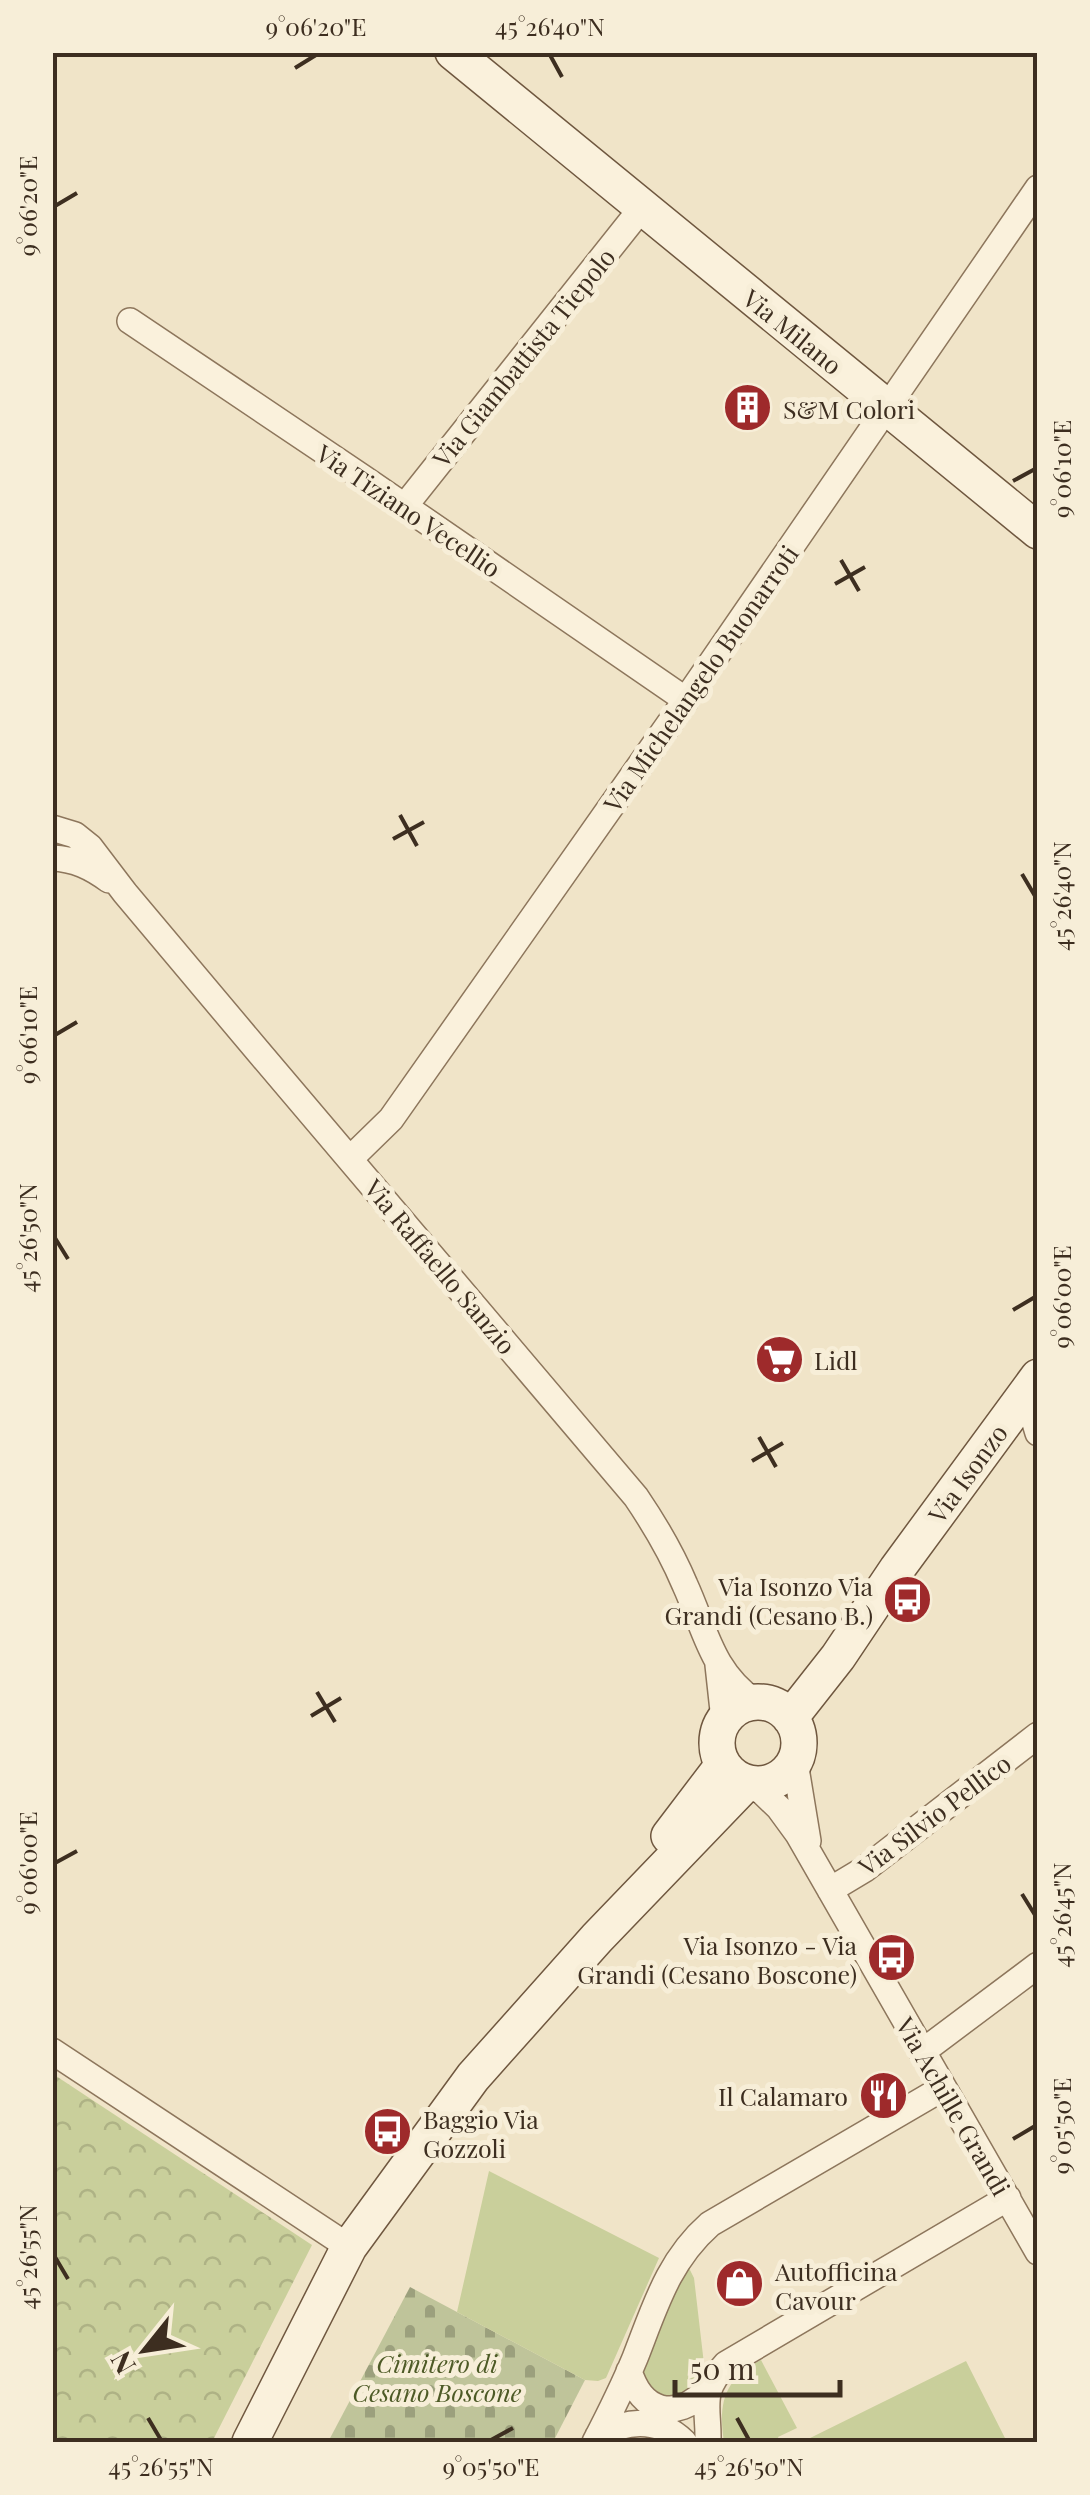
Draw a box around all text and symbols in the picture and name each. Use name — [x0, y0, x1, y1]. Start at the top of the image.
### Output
text: 9°06'20"E — [266, 9, 366, 42]
text: 45°26'40"N — [495, 9, 605, 42]
text: 9°06'20"E — [10, 156, 43, 256]
street label: Via Giambattista Tiepolo — [424, 241, 622, 474]
street label: Via Milano — [736, 280, 849, 381]
building icon: S&M Colori — [722, 382, 774, 434]
place label: S&M Colori — [783, 392, 915, 425]
text: 9°06'10"E — [1044, 420, 1077, 518]
street label: Via Tiziano Vecellio — [310, 435, 508, 584]
street label: Via Michelangelo Buonarroti — [594, 538, 805, 819]
text: 45°26'40"N — [1044, 841, 1077, 951]
text: 9°06'10"E — [10, 986, 43, 1084]
street label: Via Raffaello Sanzio — [357, 1171, 524, 1360]
text: 45°26'50"N — [10, 1183, 43, 1293]
text: 9°06'00"E — [1044, 1245, 1077, 1349]
supermarket icon: Lidl — [753, 1333, 805, 1385]
place label: Lidl — [814, 1343, 858, 1376]
street label: Via Isonzo — [919, 1417, 1014, 1530]
place label: Via Isonzo Via Grandi (Cesano B.) — [665, 1569, 874, 1631]
bus stop icon: Via Isonzo Via Grandi (Cesano B.) — [882, 1573, 934, 1625]
street label: Via Silvio Pellico — [850, 1746, 1017, 1883]
text: 9°06'00"E — [10, 1811, 43, 1915]
text: 45°26'45"N — [1044, 1862, 1077, 1968]
place label: Via Isonzo - Via Grandi (Cesano Boscone) — [577, 1928, 858, 1990]
bus stop icon: Via Isonzo - Via Grandi (Cesano Boscone) — [866, 1932, 918, 1984]
street label: Via Achille Grandi — [889, 2010, 1018, 2201]
restaurant icon: Il Calamaro — [857, 2069, 909, 2121]
text: 9°05'50"E — [1044, 2077, 1077, 2175]
place label: Il Calamaro — [718, 2079, 848, 2112]
place label: Baggio Via Gozzoli — [423, 2102, 539, 2164]
bus stop icon: Baggio Via Gozzoli — [362, 2106, 414, 2158]
text: 45°26'55"N — [10, 2204, 43, 2310]
place label: Autofficina Cavour — [774, 2254, 898, 2316]
shop icon: Autofficina Cavour — [714, 2258, 766, 2310]
north arrow — [95, 2300, 195, 2400]
scale bar — [675, 2335, 840, 2397]
text: N — [101, 2345, 143, 2381]
park label: Cimitero di Cesano Boscone — [353, 2346, 522, 2408]
text: 50 m — [690, 2348, 755, 2388]
text: 45°26'55"N — [108, 2449, 214, 2482]
text: 9°05'50"E — [442, 2449, 540, 2482]
text: 45°26'50"N — [694, 2449, 804, 2482]

